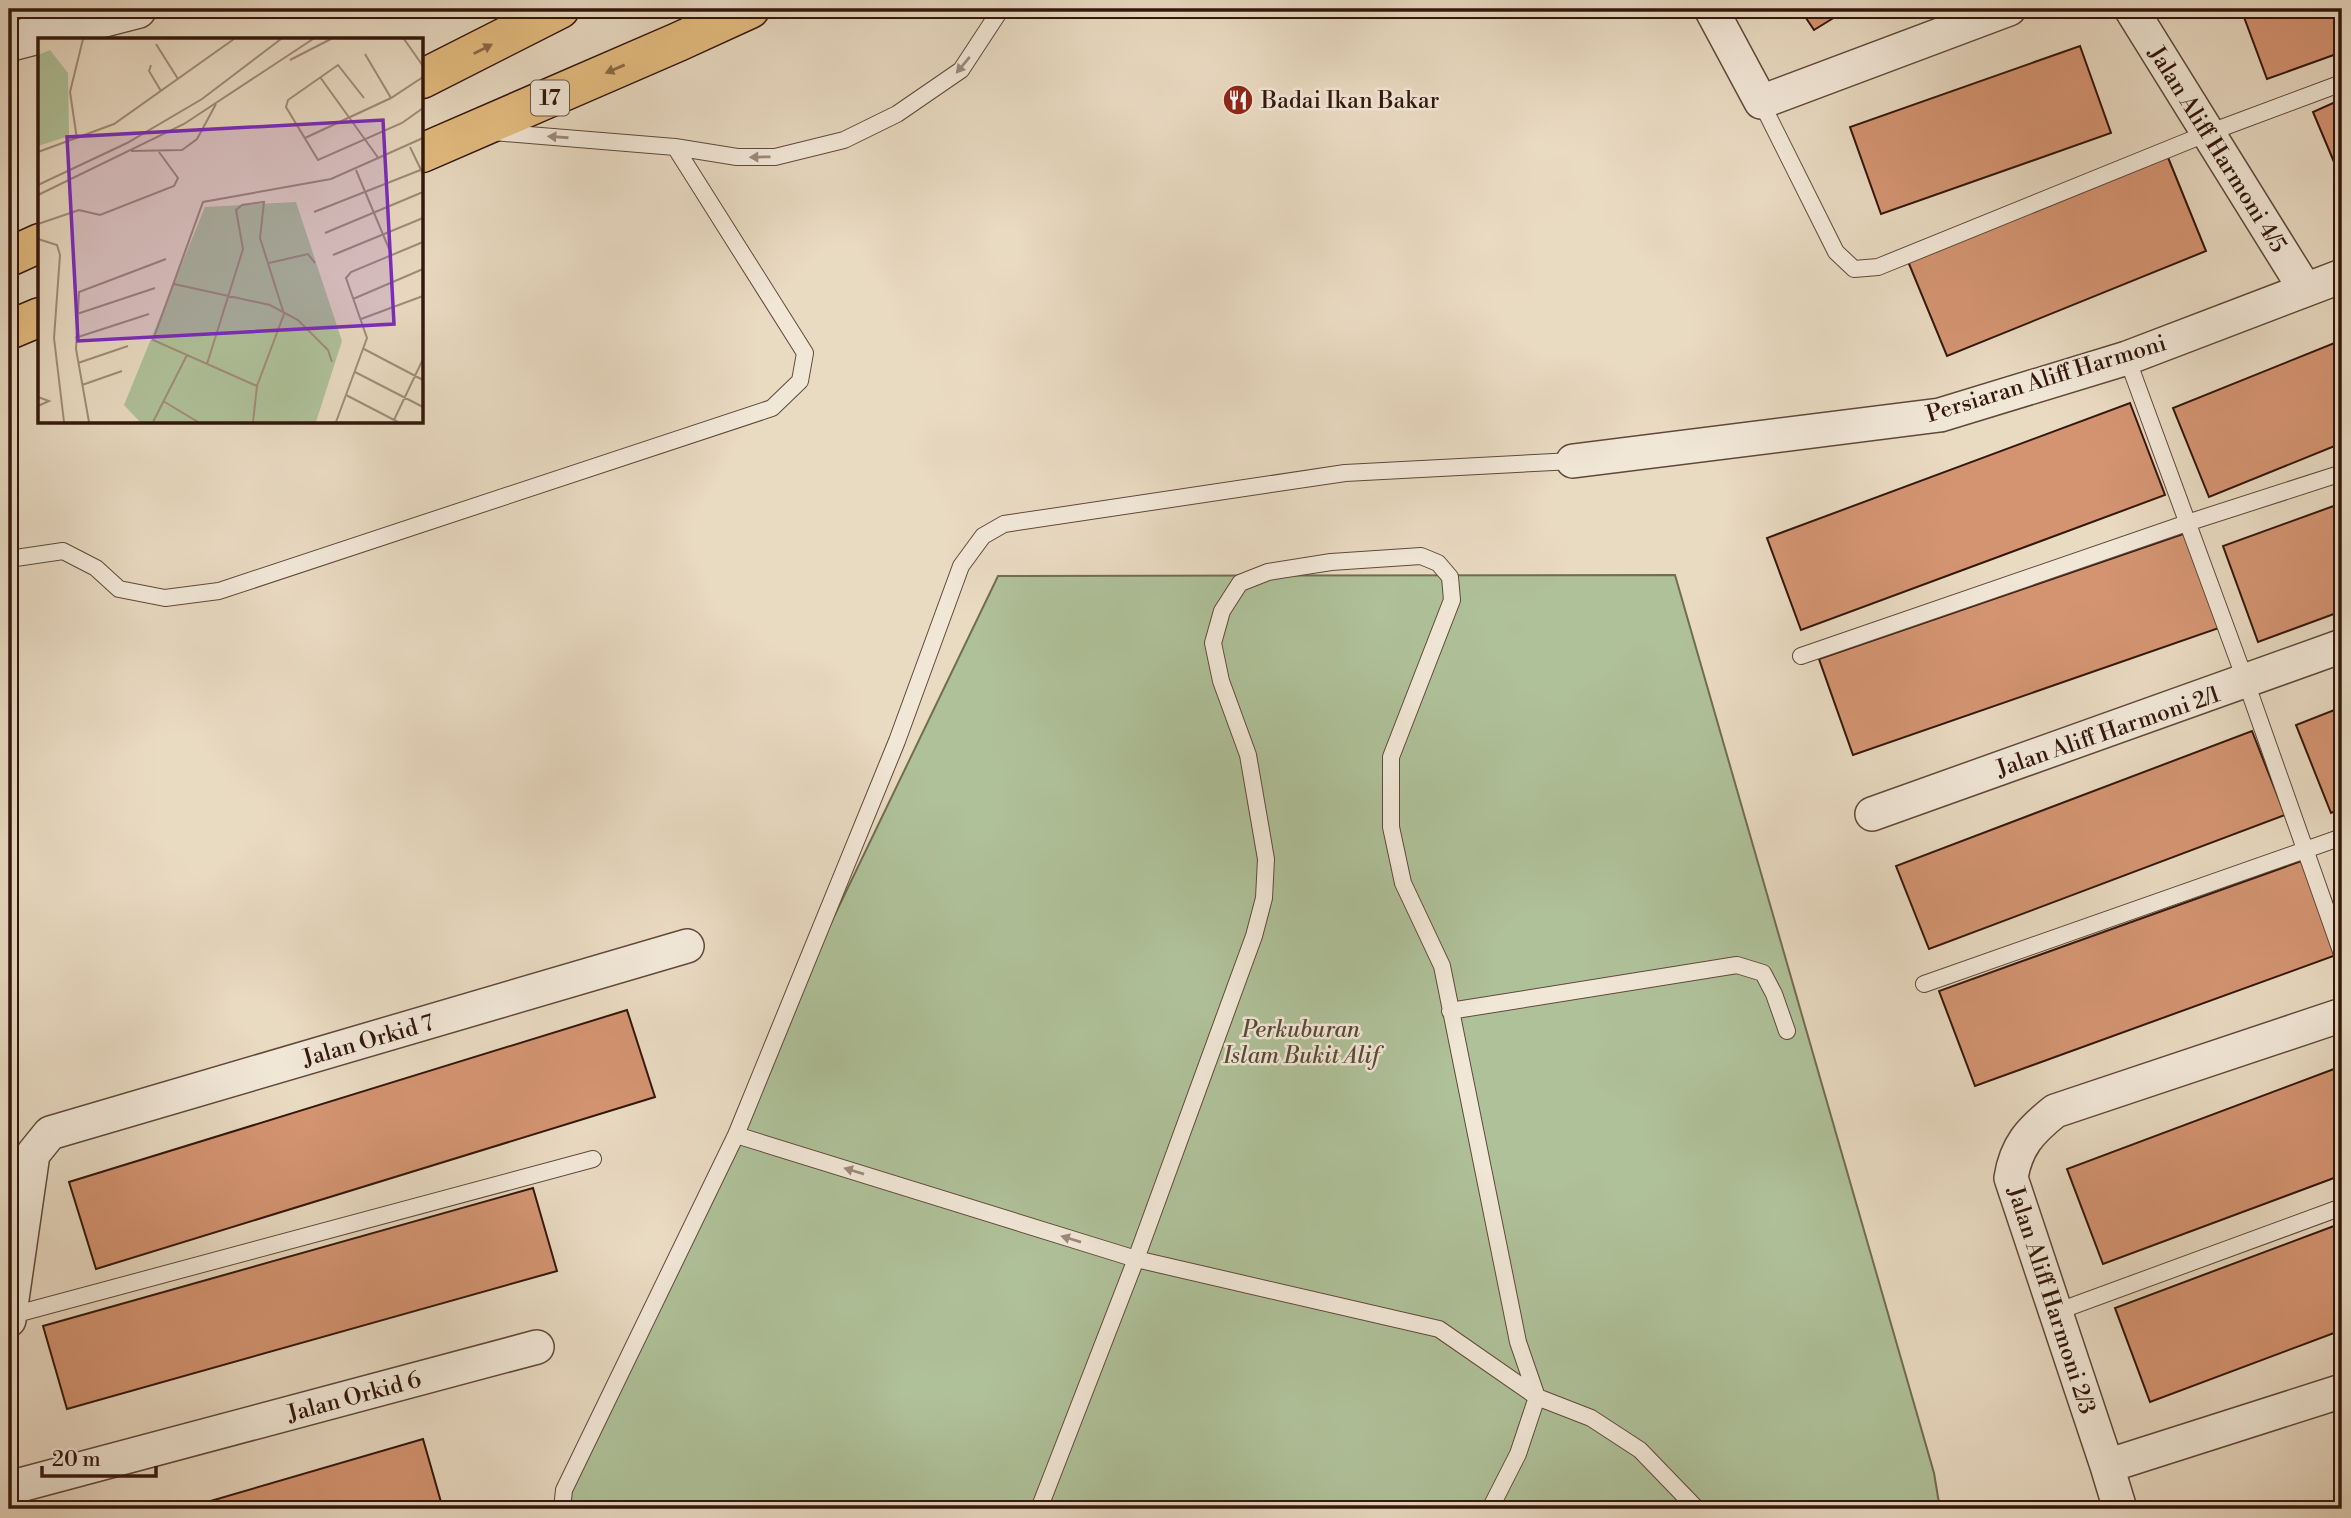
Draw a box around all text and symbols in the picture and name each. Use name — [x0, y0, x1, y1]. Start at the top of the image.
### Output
inset map — [38, 38, 424, 424]
street label: Jalan Aliff Harmoni 4/5 — [2142, 40, 2292, 258]
one-way arrow — [473, 43, 493, 54]
one-way arrow — [955, 55, 970, 73]
one-way arrow — [605, 64, 626, 75]
road number: 17 — [531, 80, 569, 116]
restaurant icon: Badai Ikan Bakar — [1221, 83, 1255, 117]
place label: Badai Ikan Bakar — [1260, 87, 1440, 115]
one-way arrow — [547, 132, 569, 143]
one-way arrow — [749, 151, 771, 163]
street label: Persiaran Aliff Harmoni — [1923, 329, 2170, 429]
street label: Jalan Aliff Harmoni 2/1 — [1992, 680, 2224, 784]
street label: Jalan Orkid 7 — [299, 1009, 437, 1073]
park label: Perkuburan Islam Bukit Alif — [1222, 1016, 1385, 1070]
one-way arrow — [843, 1166, 864, 1176]
street label: Jalan Aliff Harmoni 2/3 — [2001, 1182, 2101, 1418]
one-way arrow — [1060, 1233, 1081, 1243]
street label: Jalan Orkid 6 — [283, 1366, 424, 1429]
scale bar — [42, 1434, 156, 1478]
text: 20 m — [52, 1447, 101, 1473]

